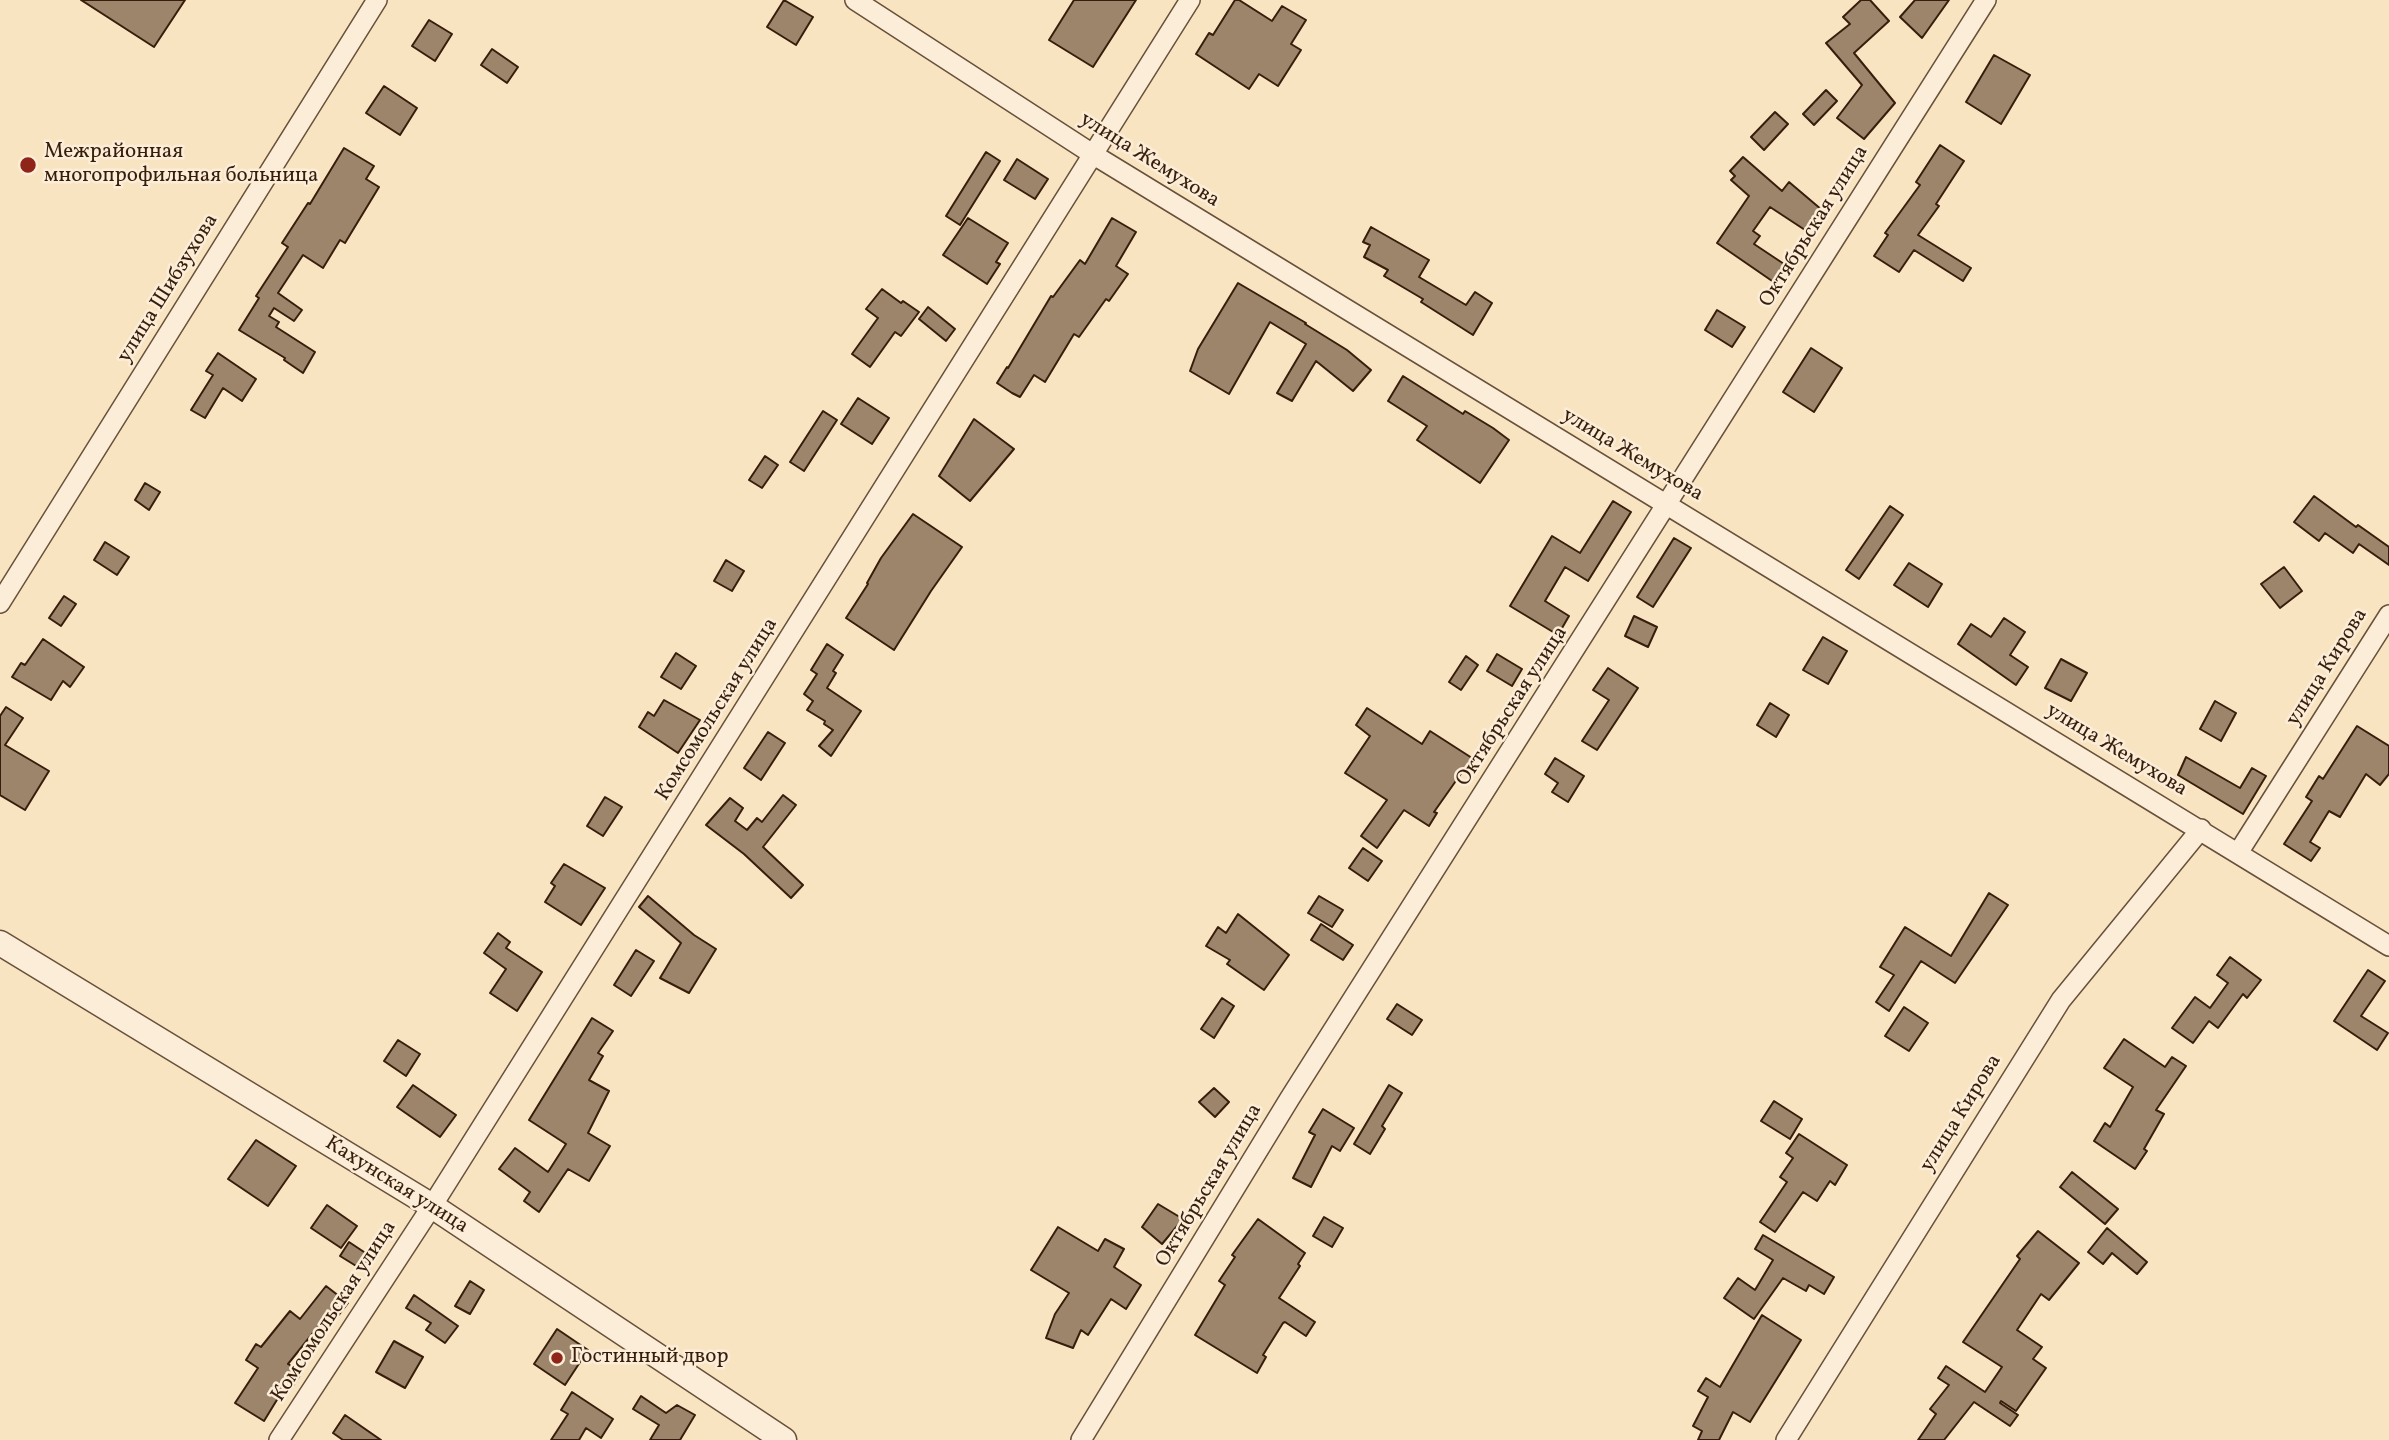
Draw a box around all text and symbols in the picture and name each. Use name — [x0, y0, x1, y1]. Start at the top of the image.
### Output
street label: улица Жемухова — [1074, 108, 1224, 214]
place label: Межрайонная многопрофильная больница — [44, 140, 318, 190]
street label: Октябрьская улица — [1755, 141, 1875, 313]
marker: Межрайонная многопрофильная больница — [18, 155, 38, 175]
street label: улица Шибзухова — [113, 210, 225, 368]
street label: улица Жемухова — [1557, 404, 1707, 508]
street label: улица Кирова — [2282, 605, 2374, 731]
street label: Комсомольская улица — [651, 614, 785, 806]
street label: Октябрьская улица — [1452, 622, 1574, 792]
street label: улица Жемухова — [2041, 699, 2191, 803]
street label: улица Кирова — [1916, 1051, 2008, 1177]
street label: Октябрьская улица — [1151, 1100, 1269, 1272]
street label: Кахунская улица — [320, 1132, 472, 1240]
street label: Комсомольская улица — [267, 1217, 403, 1407]
place label: Гостинный двор — [571, 1345, 728, 1371]
marker: Гостинный двор — [549, 1350, 565, 1366]

